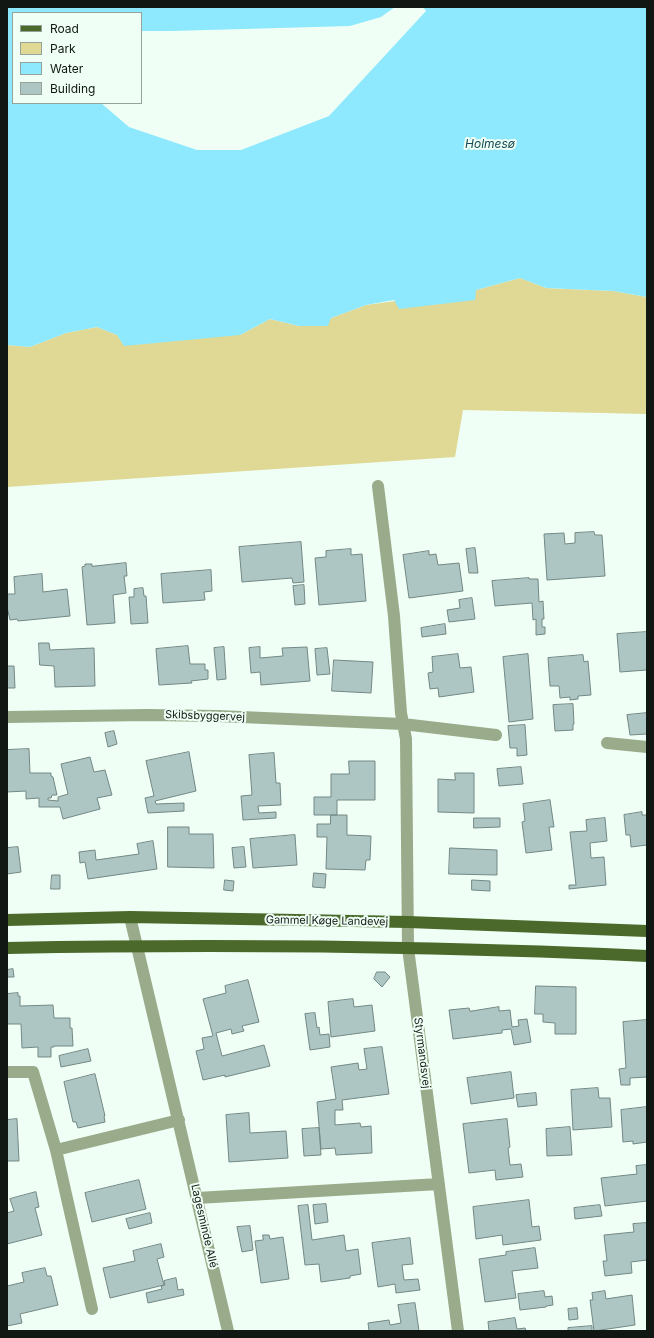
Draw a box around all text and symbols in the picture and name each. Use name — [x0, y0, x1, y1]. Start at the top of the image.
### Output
legend — [12, 12, 142, 104]
text: Road — [50, 21, 79, 36]
text: Park — [50, 41, 76, 56]
text: Water — [50, 61, 83, 76]
text: Building — [50, 81, 95, 96]
water label: Holmesø — [465, 137, 515, 151]
street label: Skibsbyggervej — [165, 708, 245, 724]
street label: Gammel Køge Landevej — [266, 913, 388, 929]
street label: Styrmandsvej — [411, 1017, 433, 1089]
street label: Lagesminde Allé — [188, 1183, 220, 1269]

